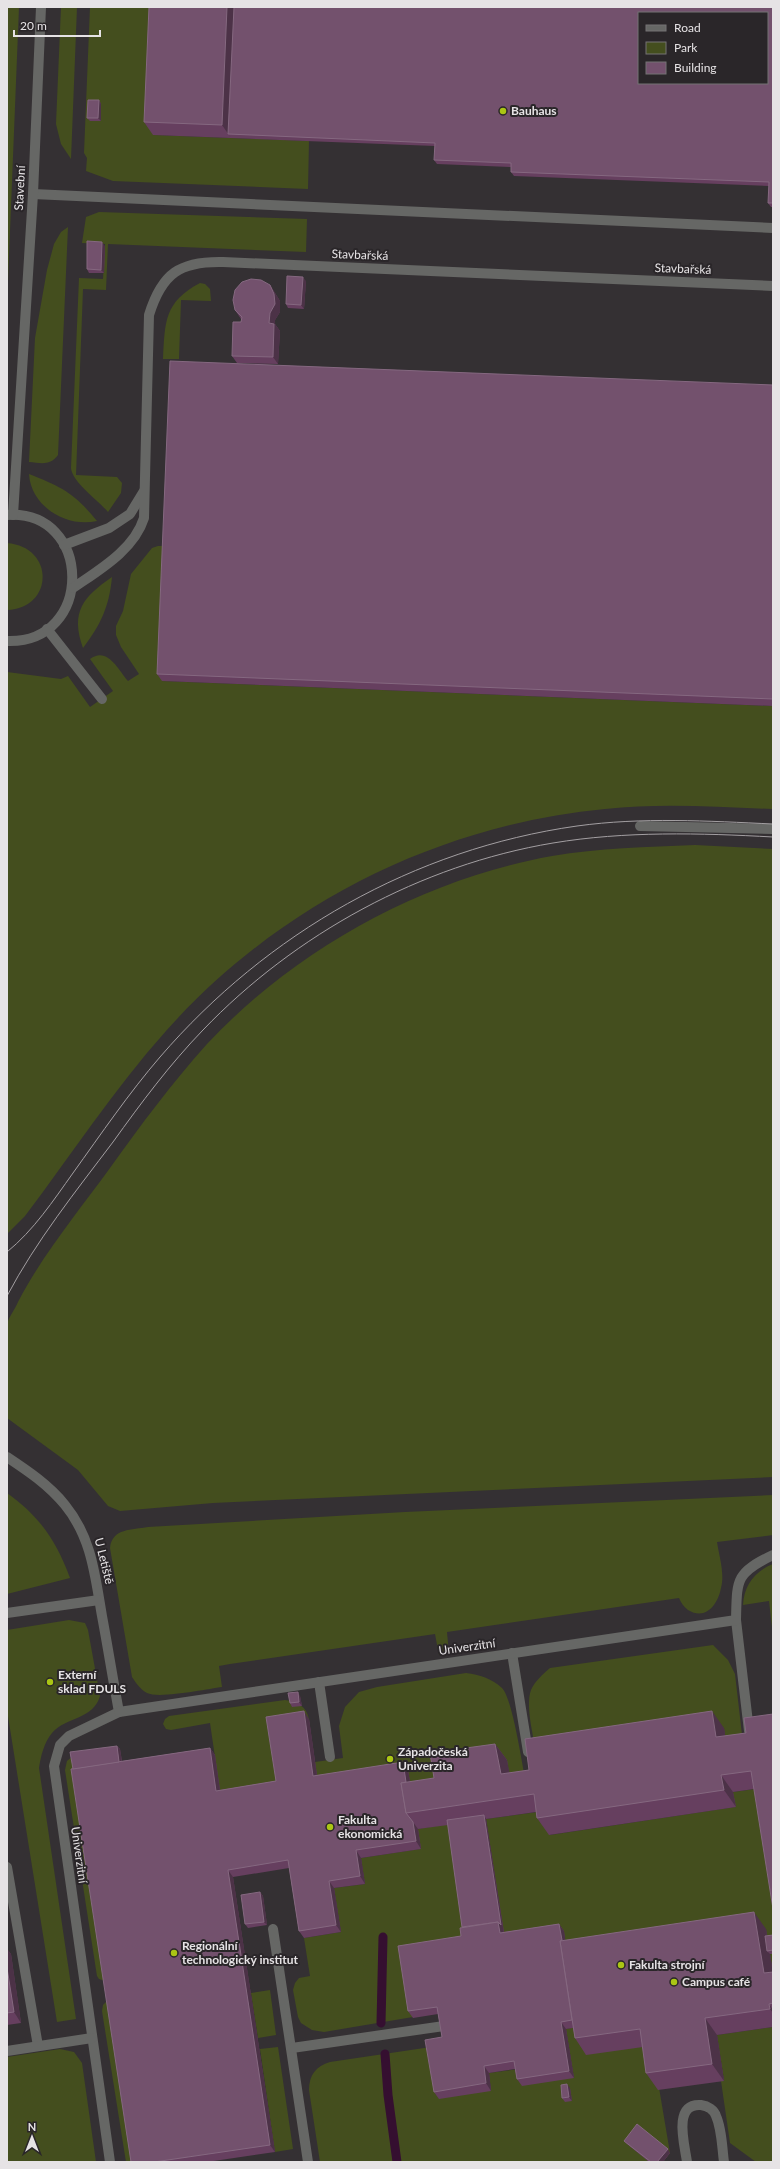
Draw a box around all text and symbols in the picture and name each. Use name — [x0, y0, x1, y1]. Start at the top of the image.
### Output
scale bar — [14, 12, 100, 38]
legend — [638, 12, 768, 84]
text: 20 m — [20, 18, 47, 33]
text: Road — [674, 20, 701, 35]
text: Park — [674, 40, 698, 55]
text: Building — [674, 60, 717, 75]
place label: Bauhaus — [511, 103, 557, 118]
marker: Bauhaus — [498, 106, 508, 116]
street label: Stavební — [11, 164, 28, 211]
street label: Stavbařská — [331, 246, 389, 263]
street label: Stavbařská — [654, 260, 712, 277]
street label: U Letiště — [92, 1536, 117, 1586]
street label: Univerzitní — [438, 1635, 497, 1658]
place label: Externí sklad FDULS — [58, 1667, 127, 1696]
marker: Externí sklad FDULS — [45, 1677, 55, 1687]
place label: Západočeská Univerzita — [398, 1744, 468, 1773]
marker: Západočeská Univerzita — [385, 1754, 395, 1764]
place label: Fakulta ekonomická — [338, 1812, 402, 1841]
marker: Fakulta ekonomická — [325, 1822, 335, 1832]
street label: Univerzitní — [68, 1826, 91, 1885]
place label: Regionální technologický institut — [182, 1938, 298, 1967]
marker: Regionální technologický institut — [169, 1948, 179, 1958]
place label: Fakulta strojní — [629, 1957, 705, 1972]
marker: Fakulta strojní — [616, 1960, 626, 1970]
place label: Campus café — [682, 1974, 751, 1989]
marker: Campus café — [669, 1977, 679, 1987]
north arrow — [12, 2117, 52, 2157]
text: N — [28, 2120, 36, 2133]

